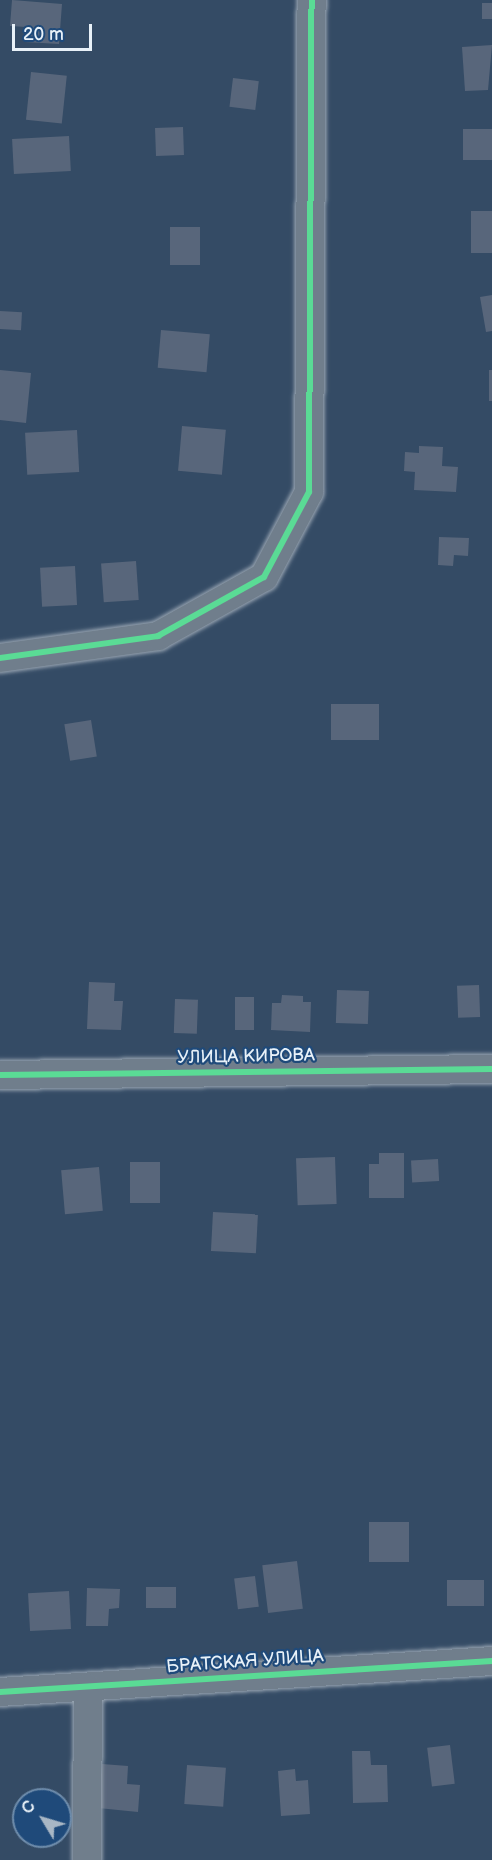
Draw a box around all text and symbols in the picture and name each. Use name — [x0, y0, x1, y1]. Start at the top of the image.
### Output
scale bar — [15, 12, 94, 50]
text: 20 m — [23, 24, 64, 45]
street label: УЛИЦА КИРОВА — [177, 1045, 315, 1069]
street label: БРАТСКАЯ УЛИЦА — [166, 1646, 324, 1678]
north arrow — [12, 1788, 72, 1848]
text: С — [18, 1798, 40, 1818]

